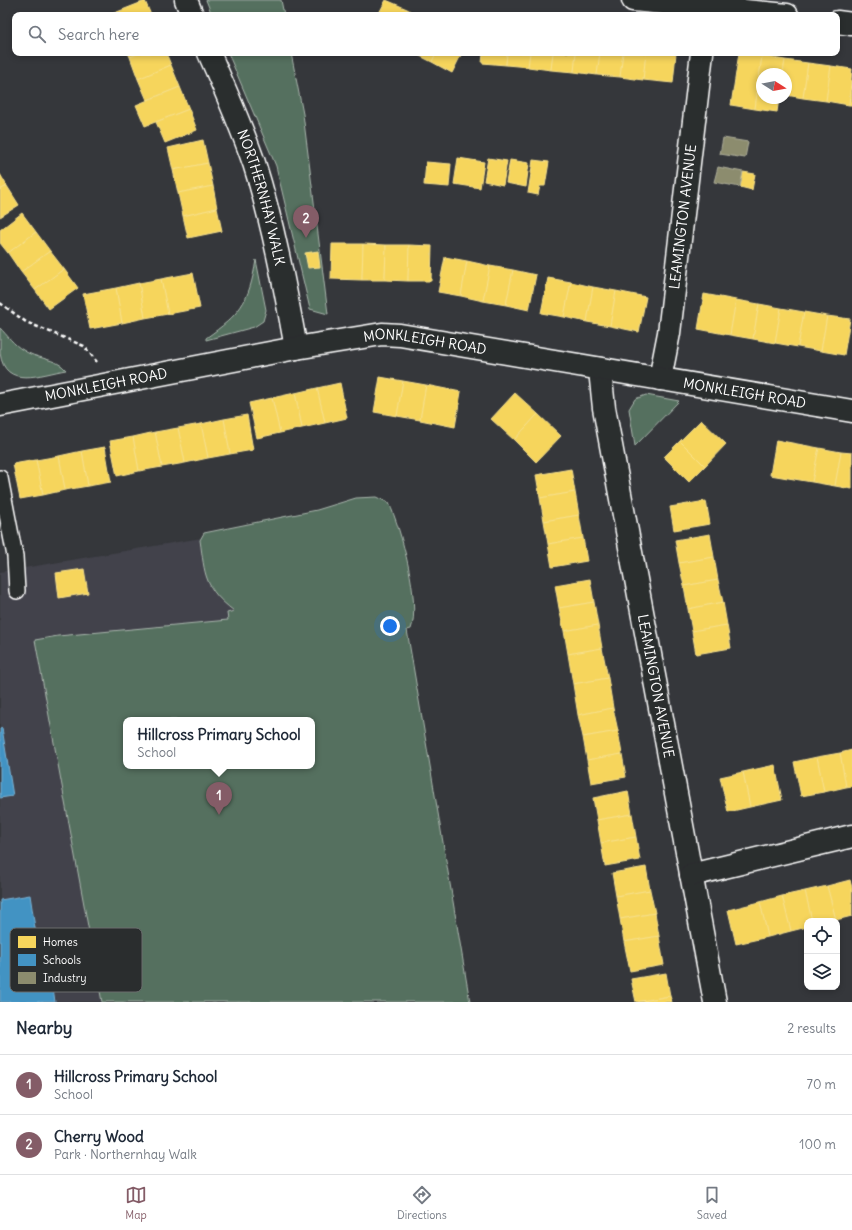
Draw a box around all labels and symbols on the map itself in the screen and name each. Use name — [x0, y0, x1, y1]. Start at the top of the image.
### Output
north arrow — [756, 68, 792, 104]
street label: NORTHERNHAY WALK — [233, 127, 289, 267]
street label: LEAMINGTON AVENUE — [665, 143, 700, 290]
pin: 2 — [293, 205, 319, 238]
street label: MONKLEIGH ROAD — [362, 325, 488, 358]
street label: MONKLEIGH ROAD — [43, 364, 169, 405]
street label: MONKLEIGH ROAD — [682, 374, 807, 412]
street label: LEAMINGTON AVENUE — [634, 613, 678, 759]
your location — [380, 616, 400, 636]
pin: 1 — [206, 782, 232, 815]
legend — [10, 928, 142, 992]
text: Homes — [43, 935, 78, 949]
text: Schools — [43, 953, 81, 967]
text: Industry — [43, 971, 86, 985]

